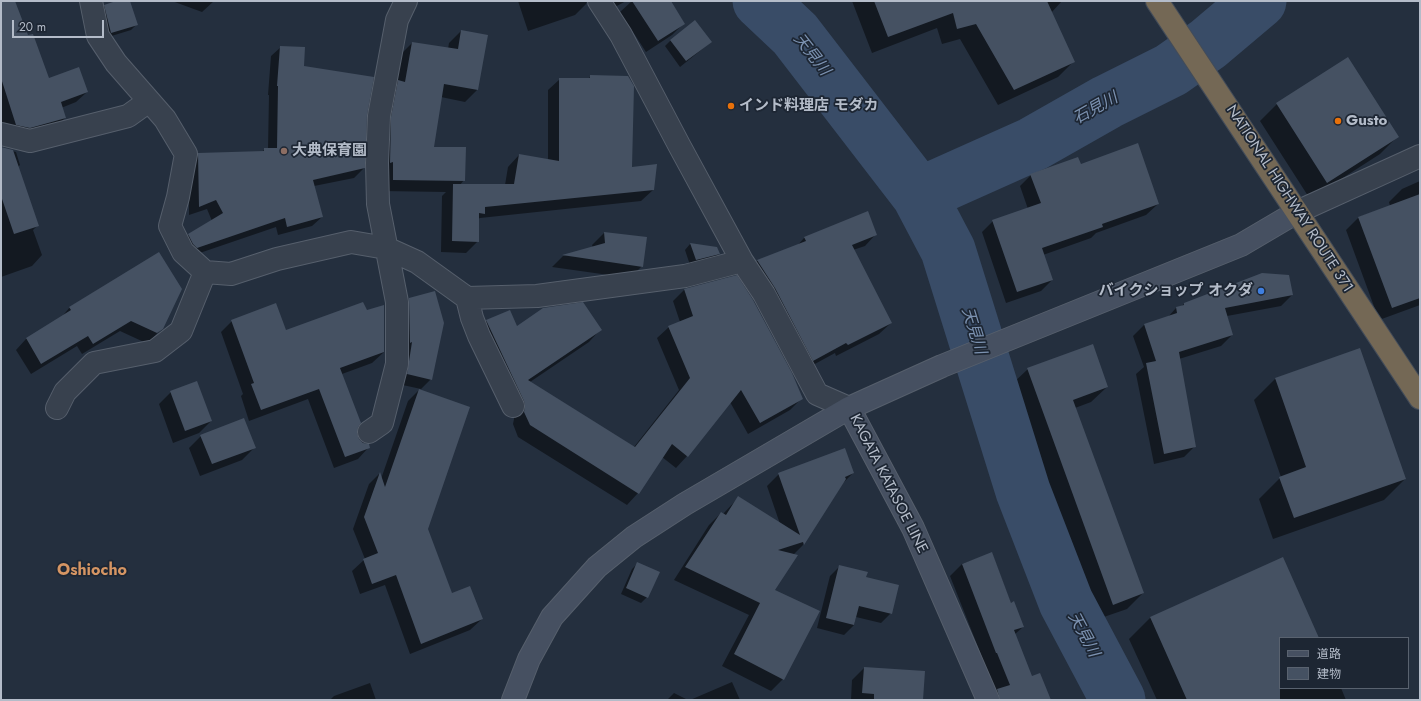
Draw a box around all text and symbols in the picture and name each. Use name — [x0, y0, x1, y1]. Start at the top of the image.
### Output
scale bar — [14, 12, 106, 38]
text: 20 m — [19, 18, 46, 36]
water label: 天見川 — [789, 30, 833, 80]
water label: 石見川 — [1070, 89, 1122, 129]
place label: インド料理店 モダカ — [739, 97, 878, 115]
marker: インド料理店 モダカ — [726, 101, 736, 111]
street label: NATIONAL HIGHWAY ROUTE 371 — [1222, 102, 1356, 296]
place label: Gusto — [1346, 112, 1387, 130]
marker: Gusto — [1333, 116, 1343, 126]
place label: 大典保育園 — [292, 142, 367, 160]
marker: 大典保育園 — [279, 146, 289, 156]
place label: バイクショップ オクダ — [1099, 282, 1253, 300]
marker: バイクショップ オクダ — [1256, 286, 1266, 296]
water label: 天見川 — [957, 305, 989, 357]
street label: KAGATA KATASOE LINE — [845, 411, 931, 557]
district label: Oshiocho — [57, 561, 127, 581]
water label: 天見川 — [1063, 609, 1103, 661]
legend — [1279, 637, 1409, 689]
text: 道路 — [1317, 645, 1341, 663]
text: 建物 — [1317, 665, 1341, 683]

